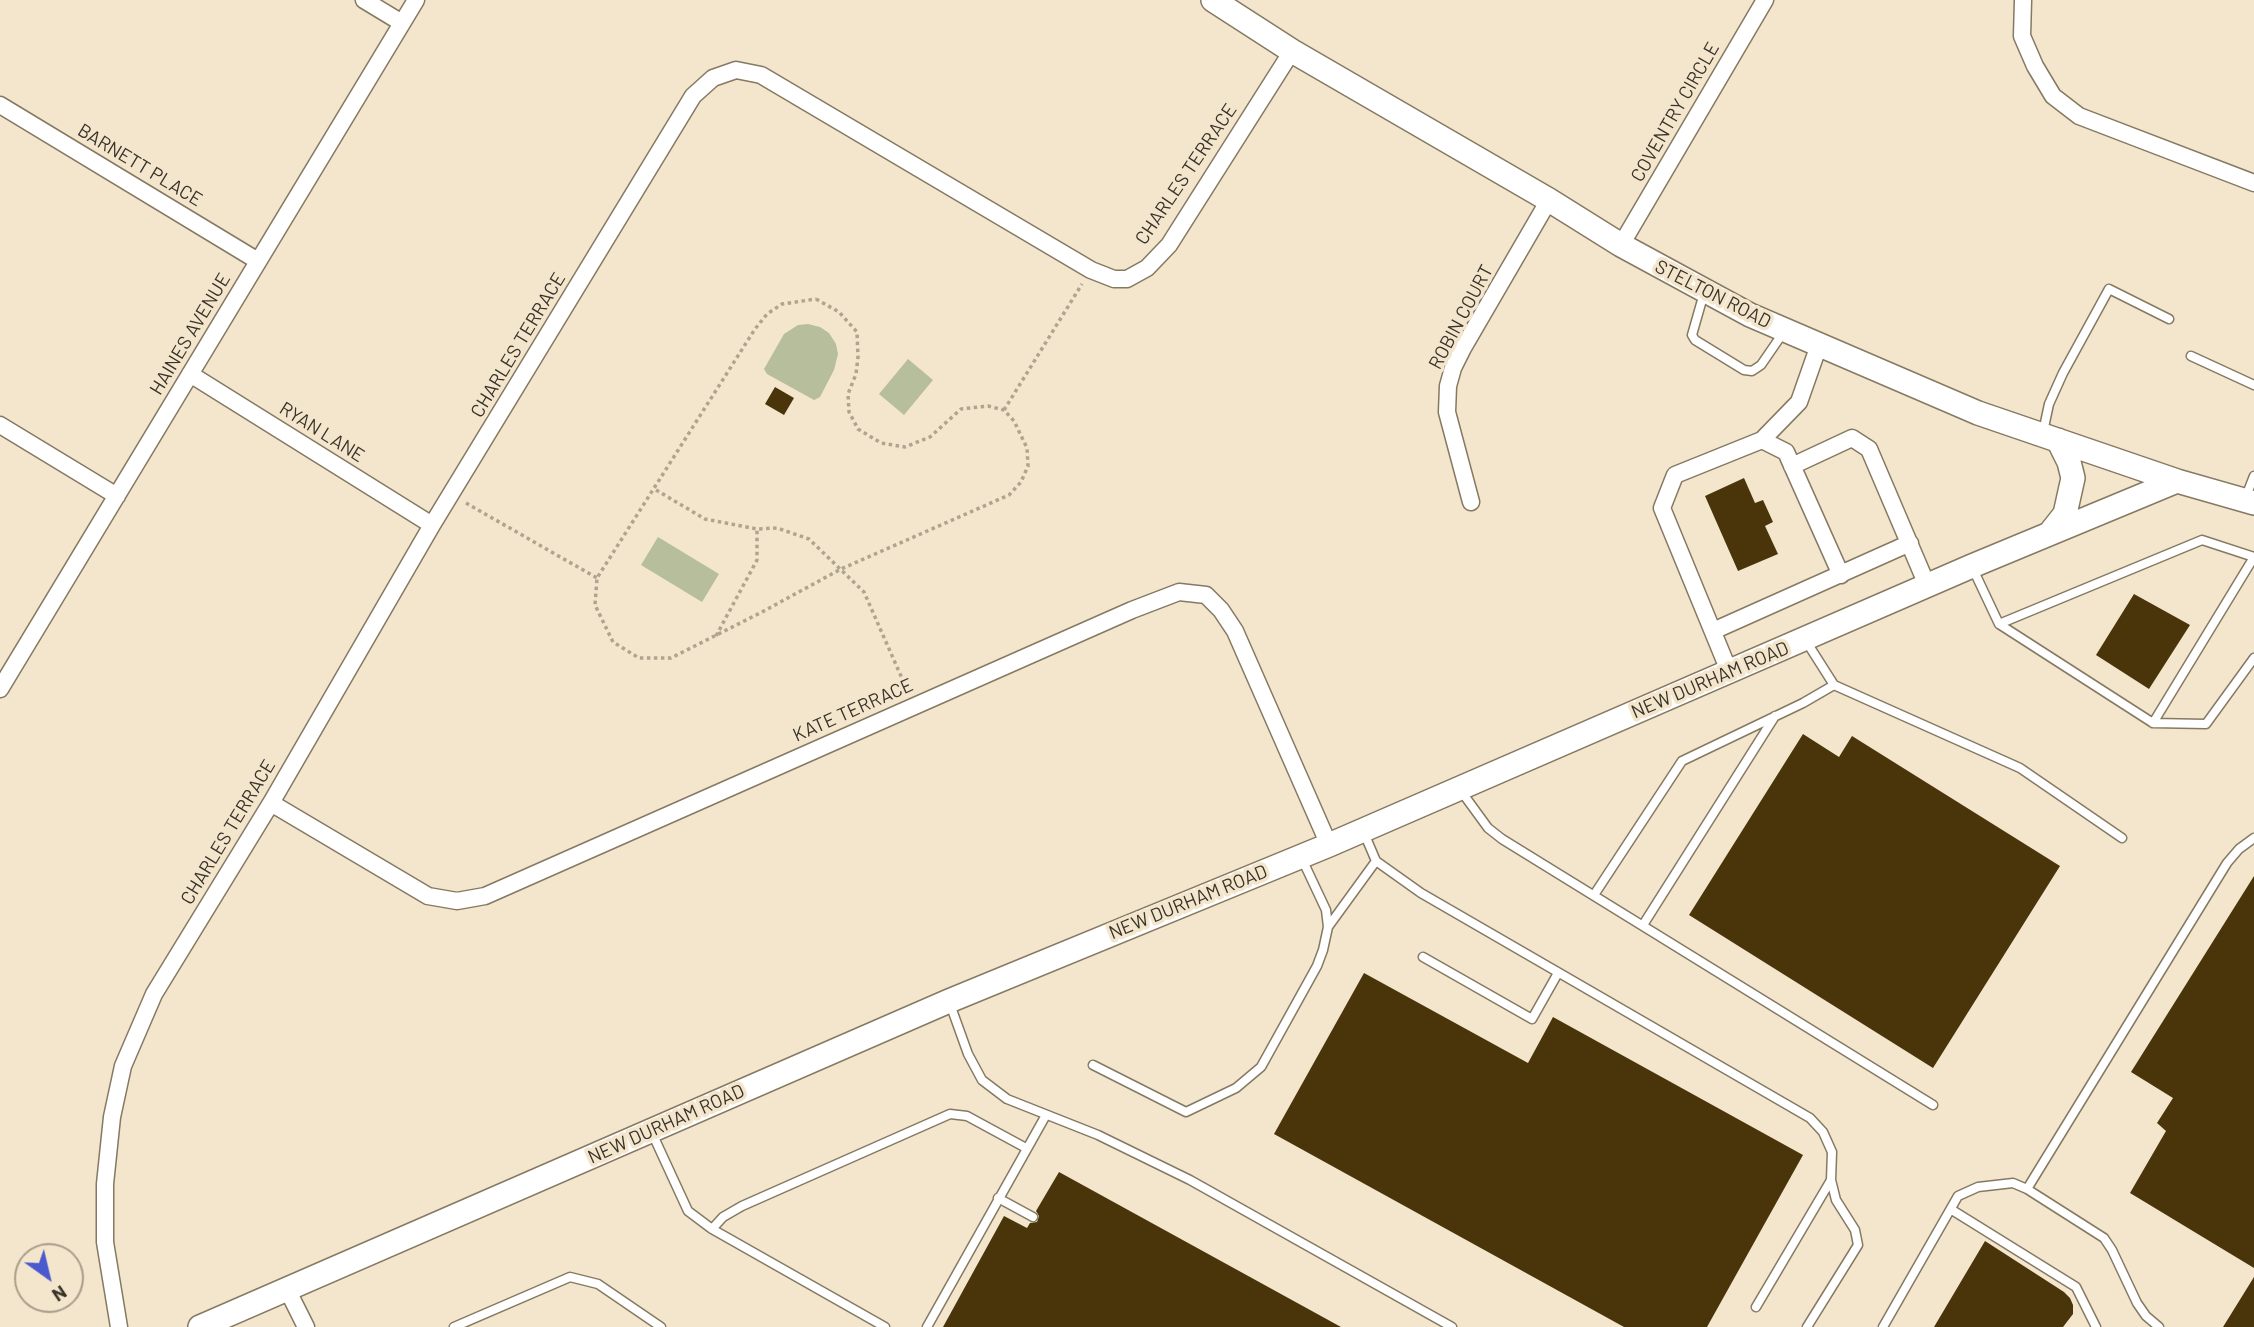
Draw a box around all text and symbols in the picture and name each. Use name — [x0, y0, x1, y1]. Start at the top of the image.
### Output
street label: COVENTRY CIRCLE — [1626, 38, 1724, 186]
street label: CHARLES TERRACE — [1130, 99, 1242, 249]
street label: BARNETT PLACE — [74, 119, 206, 211]
street label: STELTON ROAD — [1651, 255, 1775, 333]
street label: ROBIN COURT — [1424, 261, 1498, 373]
street label: CHARLES TERRACE — [466, 268, 570, 422]
street label: HAINES AVENUE — [145, 269, 235, 399]
street label: RYAN LANE — [275, 397, 369, 467]
street label: NEW DURHAM ROAD — [1628, 637, 1792, 723]
street label: KATE TERRACE — [789, 673, 917, 747]
street label: CHARLES TERRACE — [176, 755, 280, 909]
street label: NEW DURHAM ROAD — [1106, 860, 1270, 944]
street label: NEW DURHAM ROAD — [584, 1079, 748, 1169]
north arrow — [14, 1243, 84, 1313]
text: N — [48, 1281, 72, 1307]

